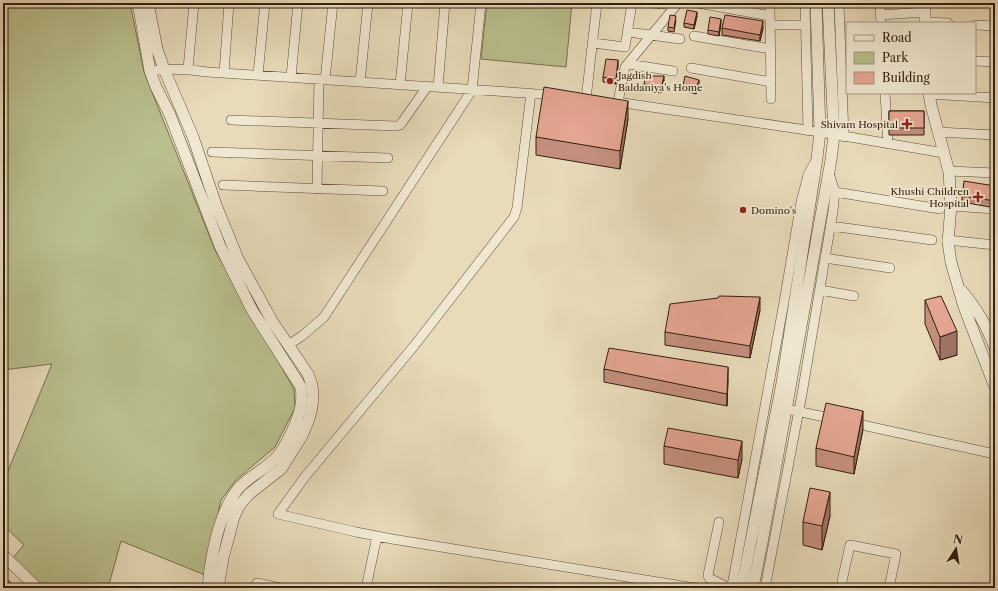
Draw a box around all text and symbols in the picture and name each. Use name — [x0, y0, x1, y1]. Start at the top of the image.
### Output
legend — [846, 22, 976, 94]
text: Road — [882, 30, 912, 45]
text: Park — [882, 50, 909, 65]
place label: Jagdish Baldaniya's Home — [616, 69, 703, 94]
text: Building — [882, 70, 930, 85]
marker: Jagdish Baldaniya's Home — [605, 76, 615, 86]
place label: Shivam Hospital — [821, 118, 898, 131]
marker: Shivam Hospital — [901, 118, 913, 130]
place label: Khushi Children Hospital — [890, 185, 970, 210]
marker: Khushi Children Hospital — [972, 191, 984, 203]
place label: Domino's — [751, 204, 796, 217]
marker: Domino's — [738, 205, 748, 215]
north arrow — [936, 529, 976, 569]
text: N — [952, 531, 965, 547]

